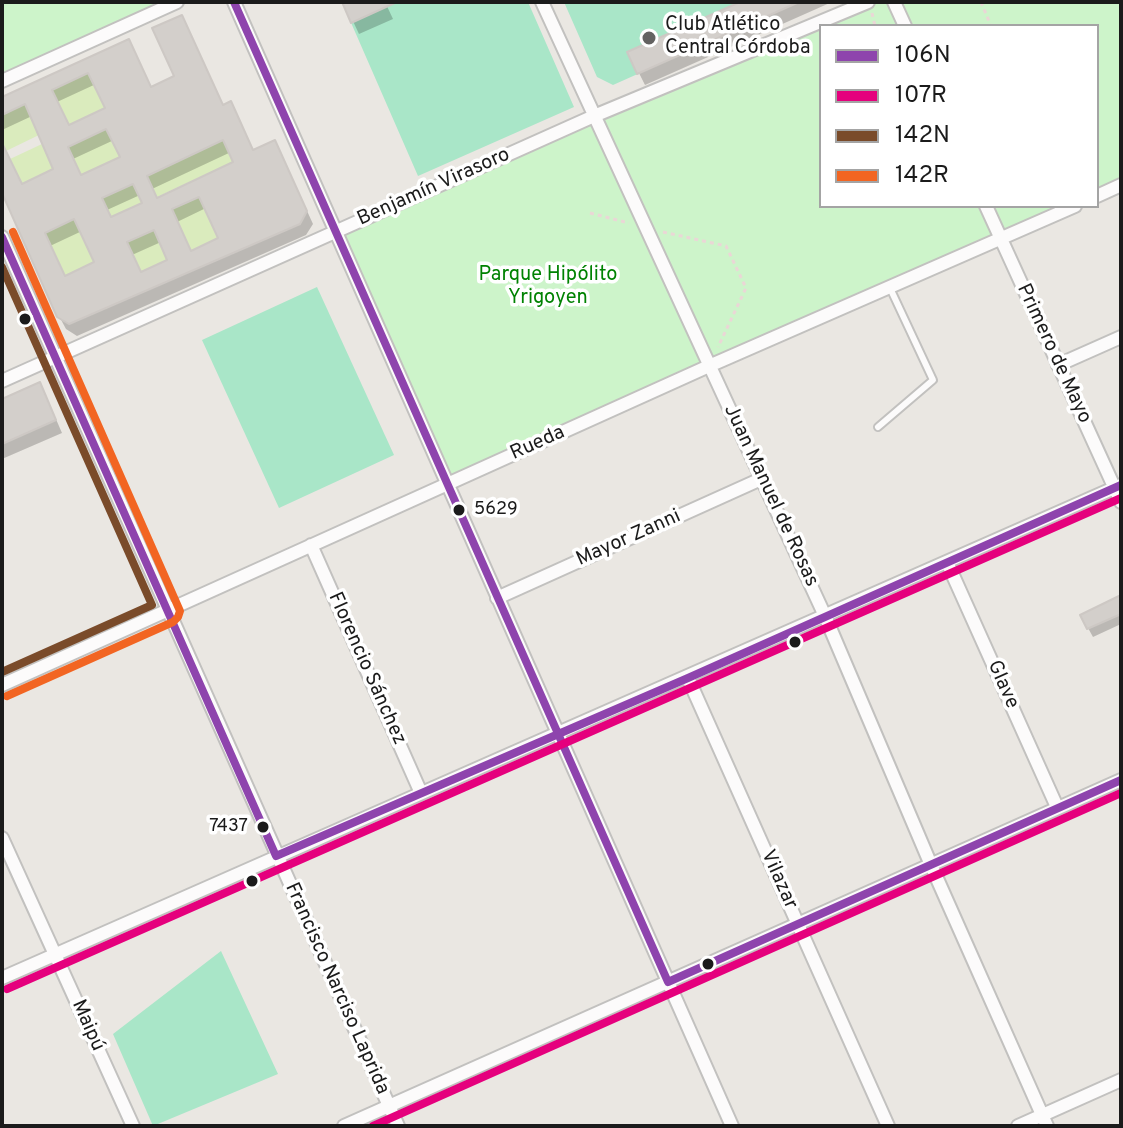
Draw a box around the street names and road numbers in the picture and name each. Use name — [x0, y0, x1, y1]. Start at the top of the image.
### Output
street label: Benjamín Virasoro — [354, 144, 514, 232]
street label: Primero de Mayo — [1010, 281, 1096, 427]
street label: Juan Manuel de Rosas — [717, 401, 823, 591]
street label: Rueda — [507, 421, 569, 467]
street label: Mayor Zanni — [573, 505, 685, 573]
street label: Florencio Sánchez — [322, 589, 410, 749]
street label: Glave — [981, 657, 1023, 713]
street label: Vilazar — [754, 847, 802, 913]
street label: Francisco Narciso Laprida — [278, 879, 394, 1099]
street label: Maipú — [65, 997, 109, 1055]

